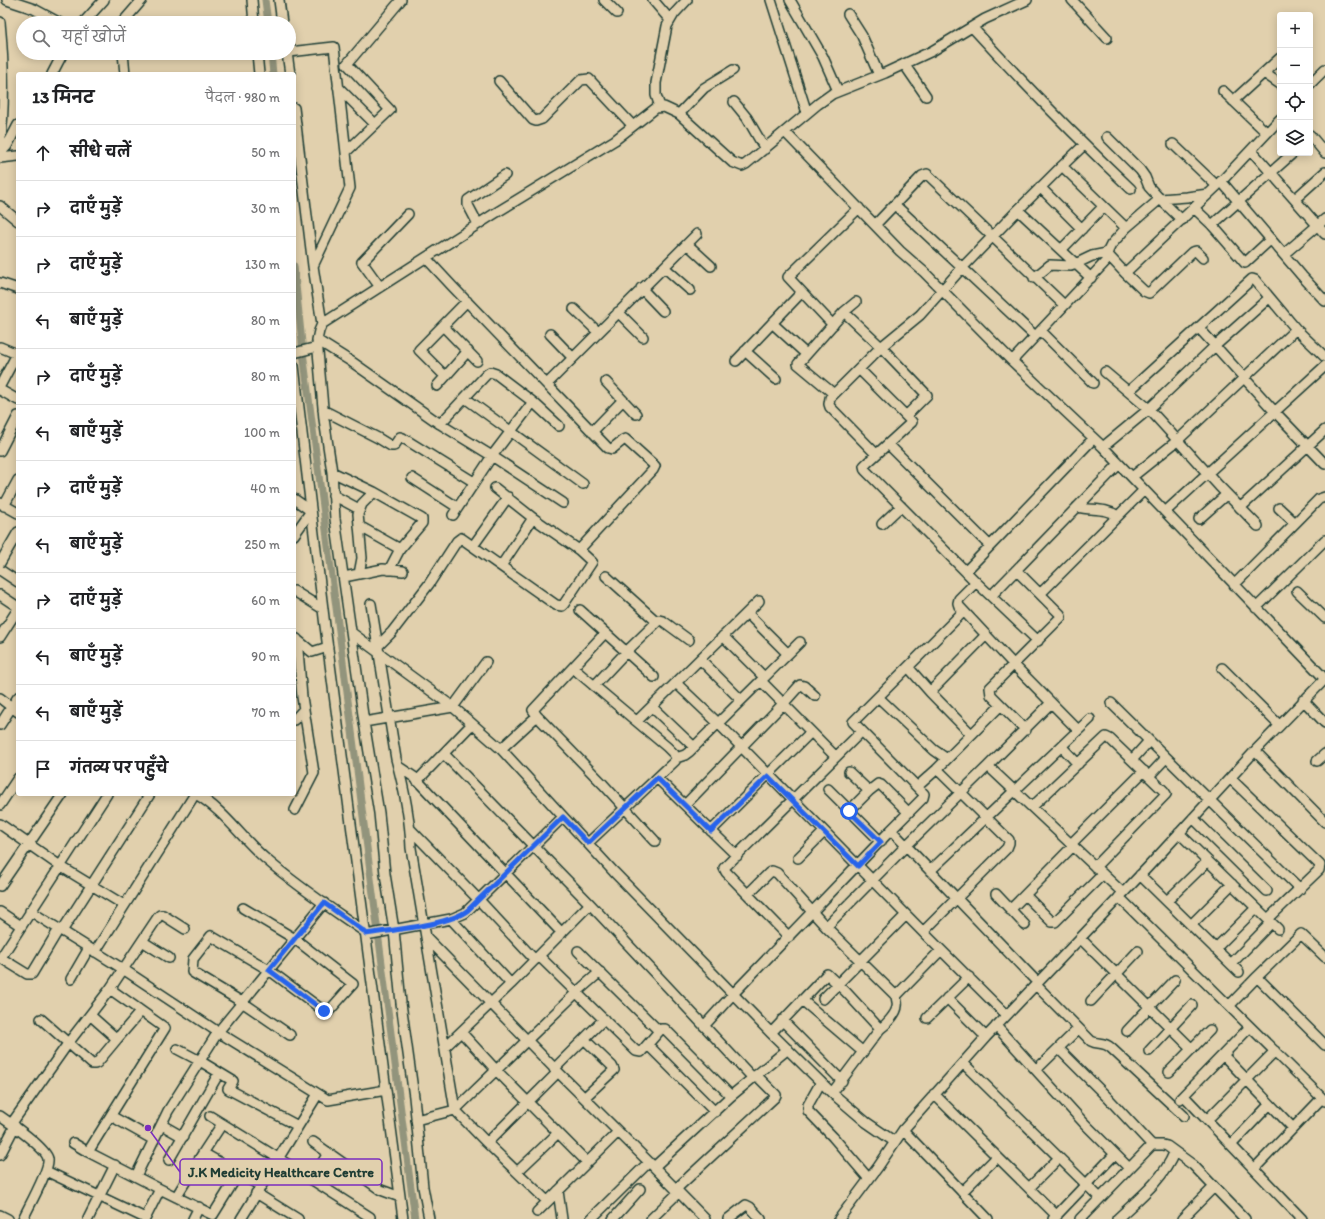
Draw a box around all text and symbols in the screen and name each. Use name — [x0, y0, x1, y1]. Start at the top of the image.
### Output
map controls — [1277, 12, 1313, 156]
button: + — [1277, 12, 1313, 48]
search box — [16, 16, 296, 60]
icon: search — [30, 27, 52, 49]
text: यहाँ खोजें — [62, 28, 126, 46]
button: − — [1277, 48, 1313, 84]
button: locate — [1277, 84, 1313, 120]
text: 13 मिनट — [32, 87, 94, 107]
text: पैदल · 980 m — [205, 90, 280, 105]
button: layers — [1277, 120, 1313, 156]
icon: ahead — [32, 142, 54, 164]
text: सीधे चलें — [70, 143, 131, 161]
text: 50 m — [251, 145, 280, 160]
icon: right — [32, 198, 54, 220]
text: दाएँ मुड़ें — [70, 199, 122, 217]
text: 30 m — [251, 201, 280, 216]
icon: right — [32, 254, 54, 276]
text: दाएँ मुड़ें — [70, 255, 122, 273]
text: 130 m — [245, 257, 280, 272]
icon: left — [32, 310, 54, 332]
text: बाएँ मुड़ें — [70, 311, 122, 329]
text: 80 m — [251, 313, 280, 328]
icon: right — [32, 366, 54, 388]
text: दाएँ मुड़ें — [70, 367, 122, 385]
text: 80 m — [251, 369, 280, 384]
icon: left — [32, 422, 54, 444]
text: बाएँ मुड़ें — [70, 423, 122, 441]
text: 100 m — [244, 425, 280, 440]
icon: right — [32, 478, 54, 500]
text: दाएँ मुड़ें — [70, 479, 122, 497]
text: 40 m — [250, 481, 280, 496]
icon: left — [32, 534, 54, 556]
text: बाएँ मुड़ें — [70, 535, 122, 553]
text: 250 m — [244, 537, 280, 552]
icon: right — [32, 590, 54, 612]
text: दाएँ मुड़ें — [70, 591, 122, 609]
text: 60 m — [251, 593, 280, 608]
icon: left — [32, 646, 54, 668]
text: बाएँ मुड़ें — [70, 647, 122, 665]
text: 90 m — [251, 649, 280, 664]
icon: left — [32, 702, 54, 724]
text: बाएँ मुड़ें — [70, 703, 122, 721]
text: 70 m — [252, 705, 280, 720]
icon: arrive — [32, 758, 54, 780]
text: गंतव्य पर पहुँचे — [70, 759, 168, 777]
route start — [840, 802, 858, 820]
route end — [315, 1002, 333, 1020]
callout: J.K Medicity Healthcare Centre — [180, 1159, 382, 1185]
text: J.K Medicity Healthcare Centre — [187, 1164, 374, 1181]

